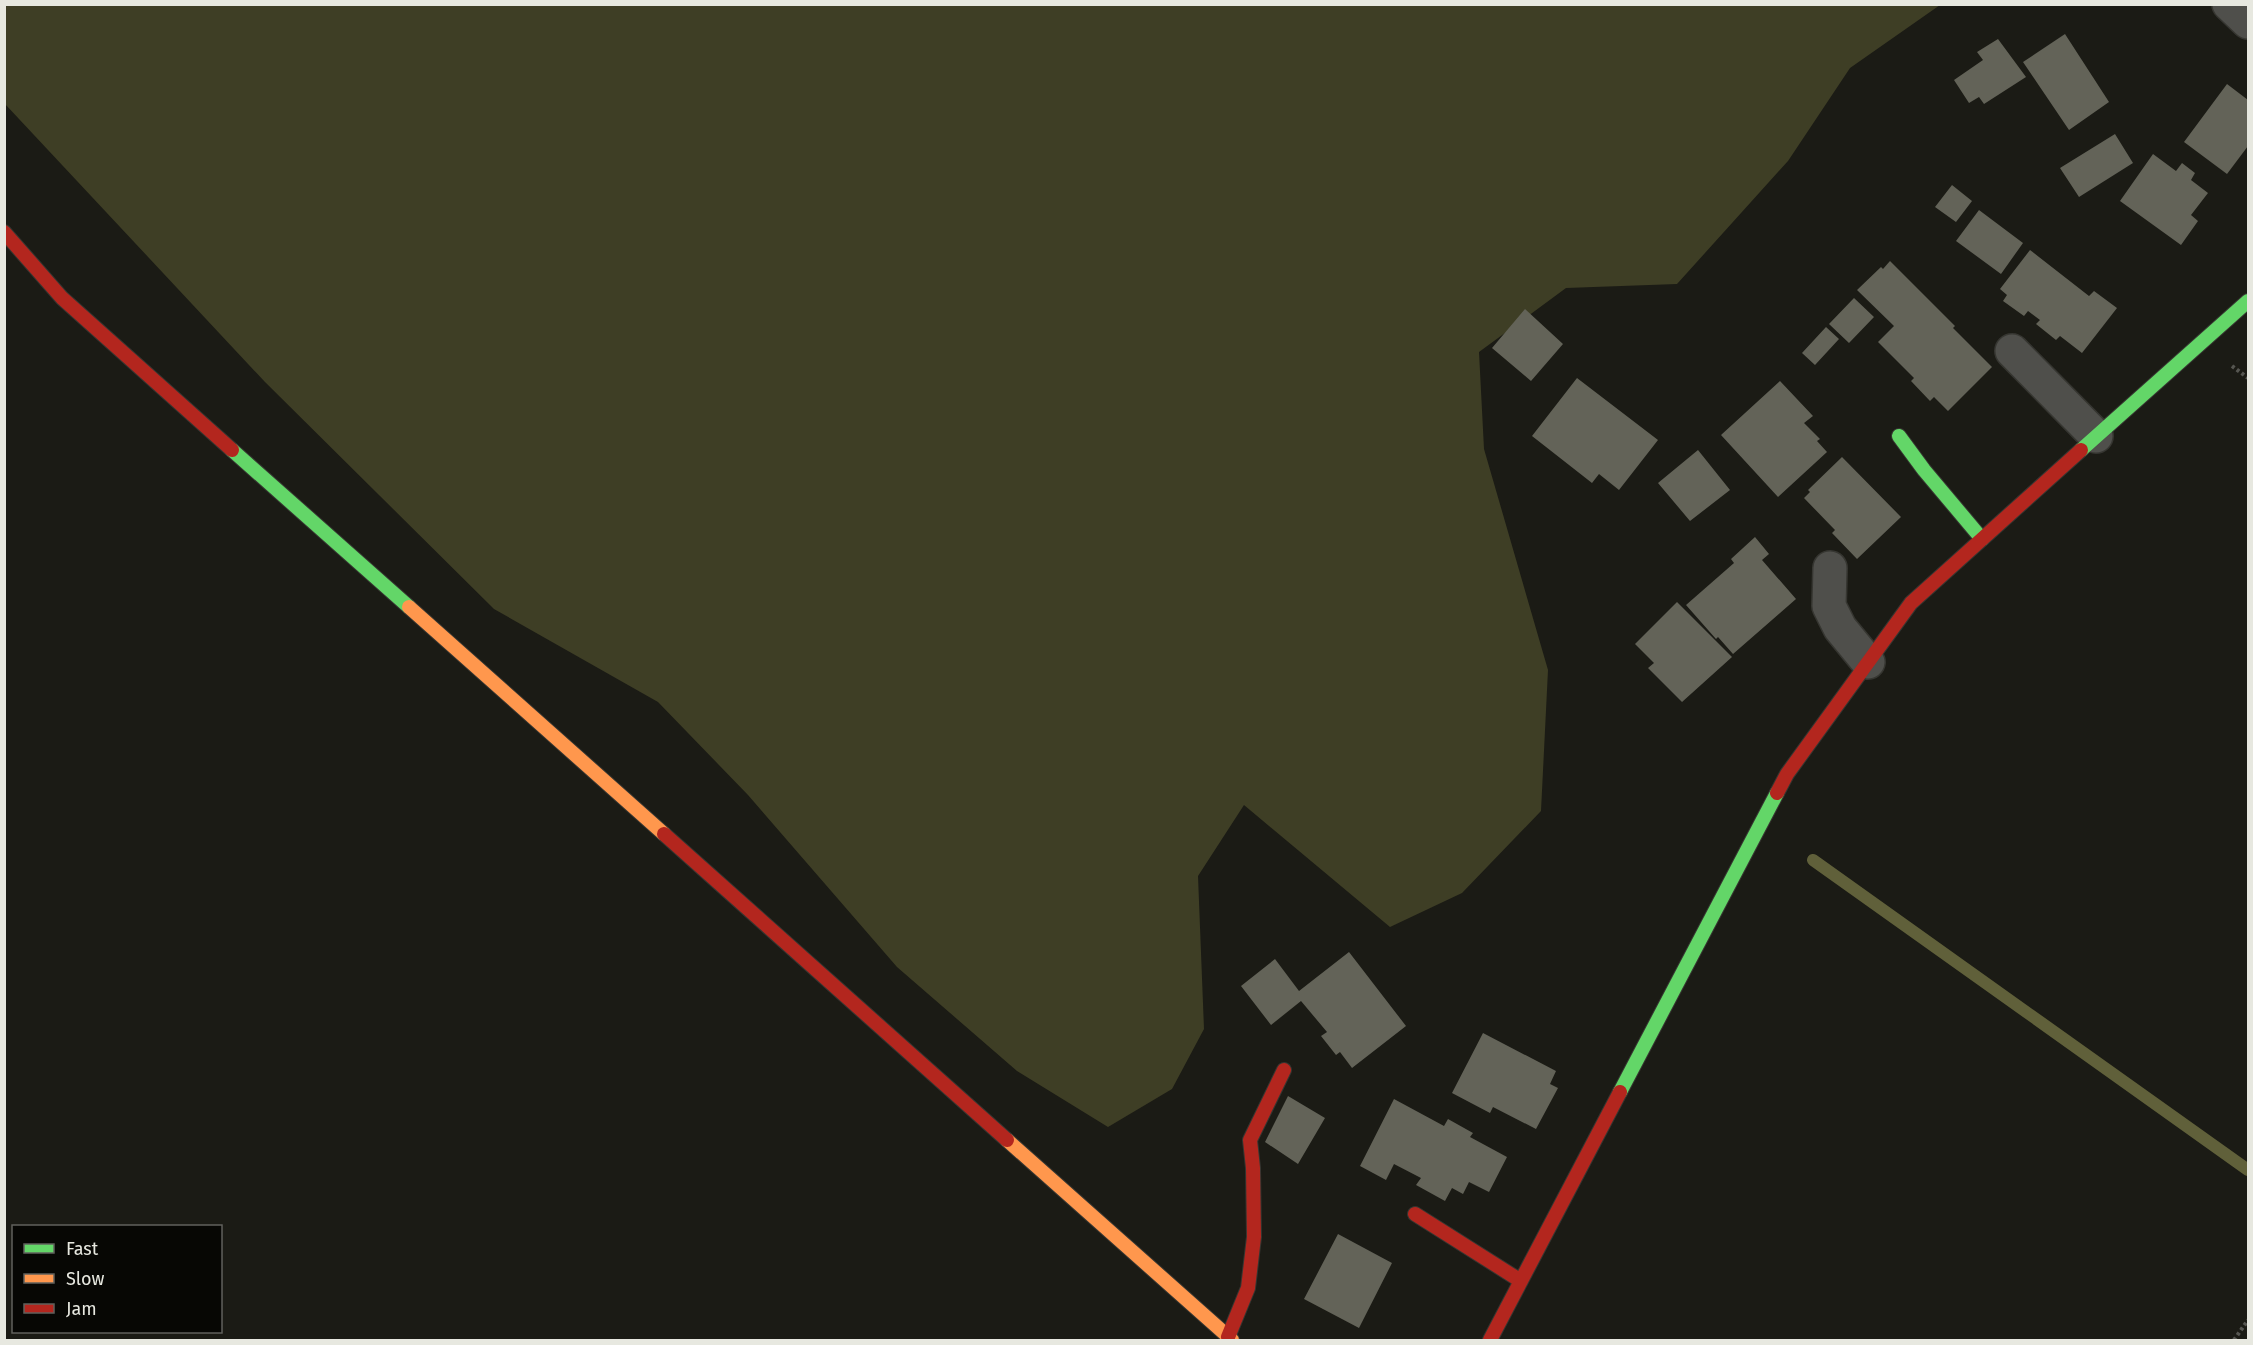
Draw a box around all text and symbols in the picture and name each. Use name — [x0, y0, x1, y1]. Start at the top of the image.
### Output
legend — [12, 1225, 222, 1333]
text: Fast — [66, 1238, 99, 1260]
text: Slow — [66, 1268, 105, 1290]
text: Jam — [66, 1298, 97, 1320]

